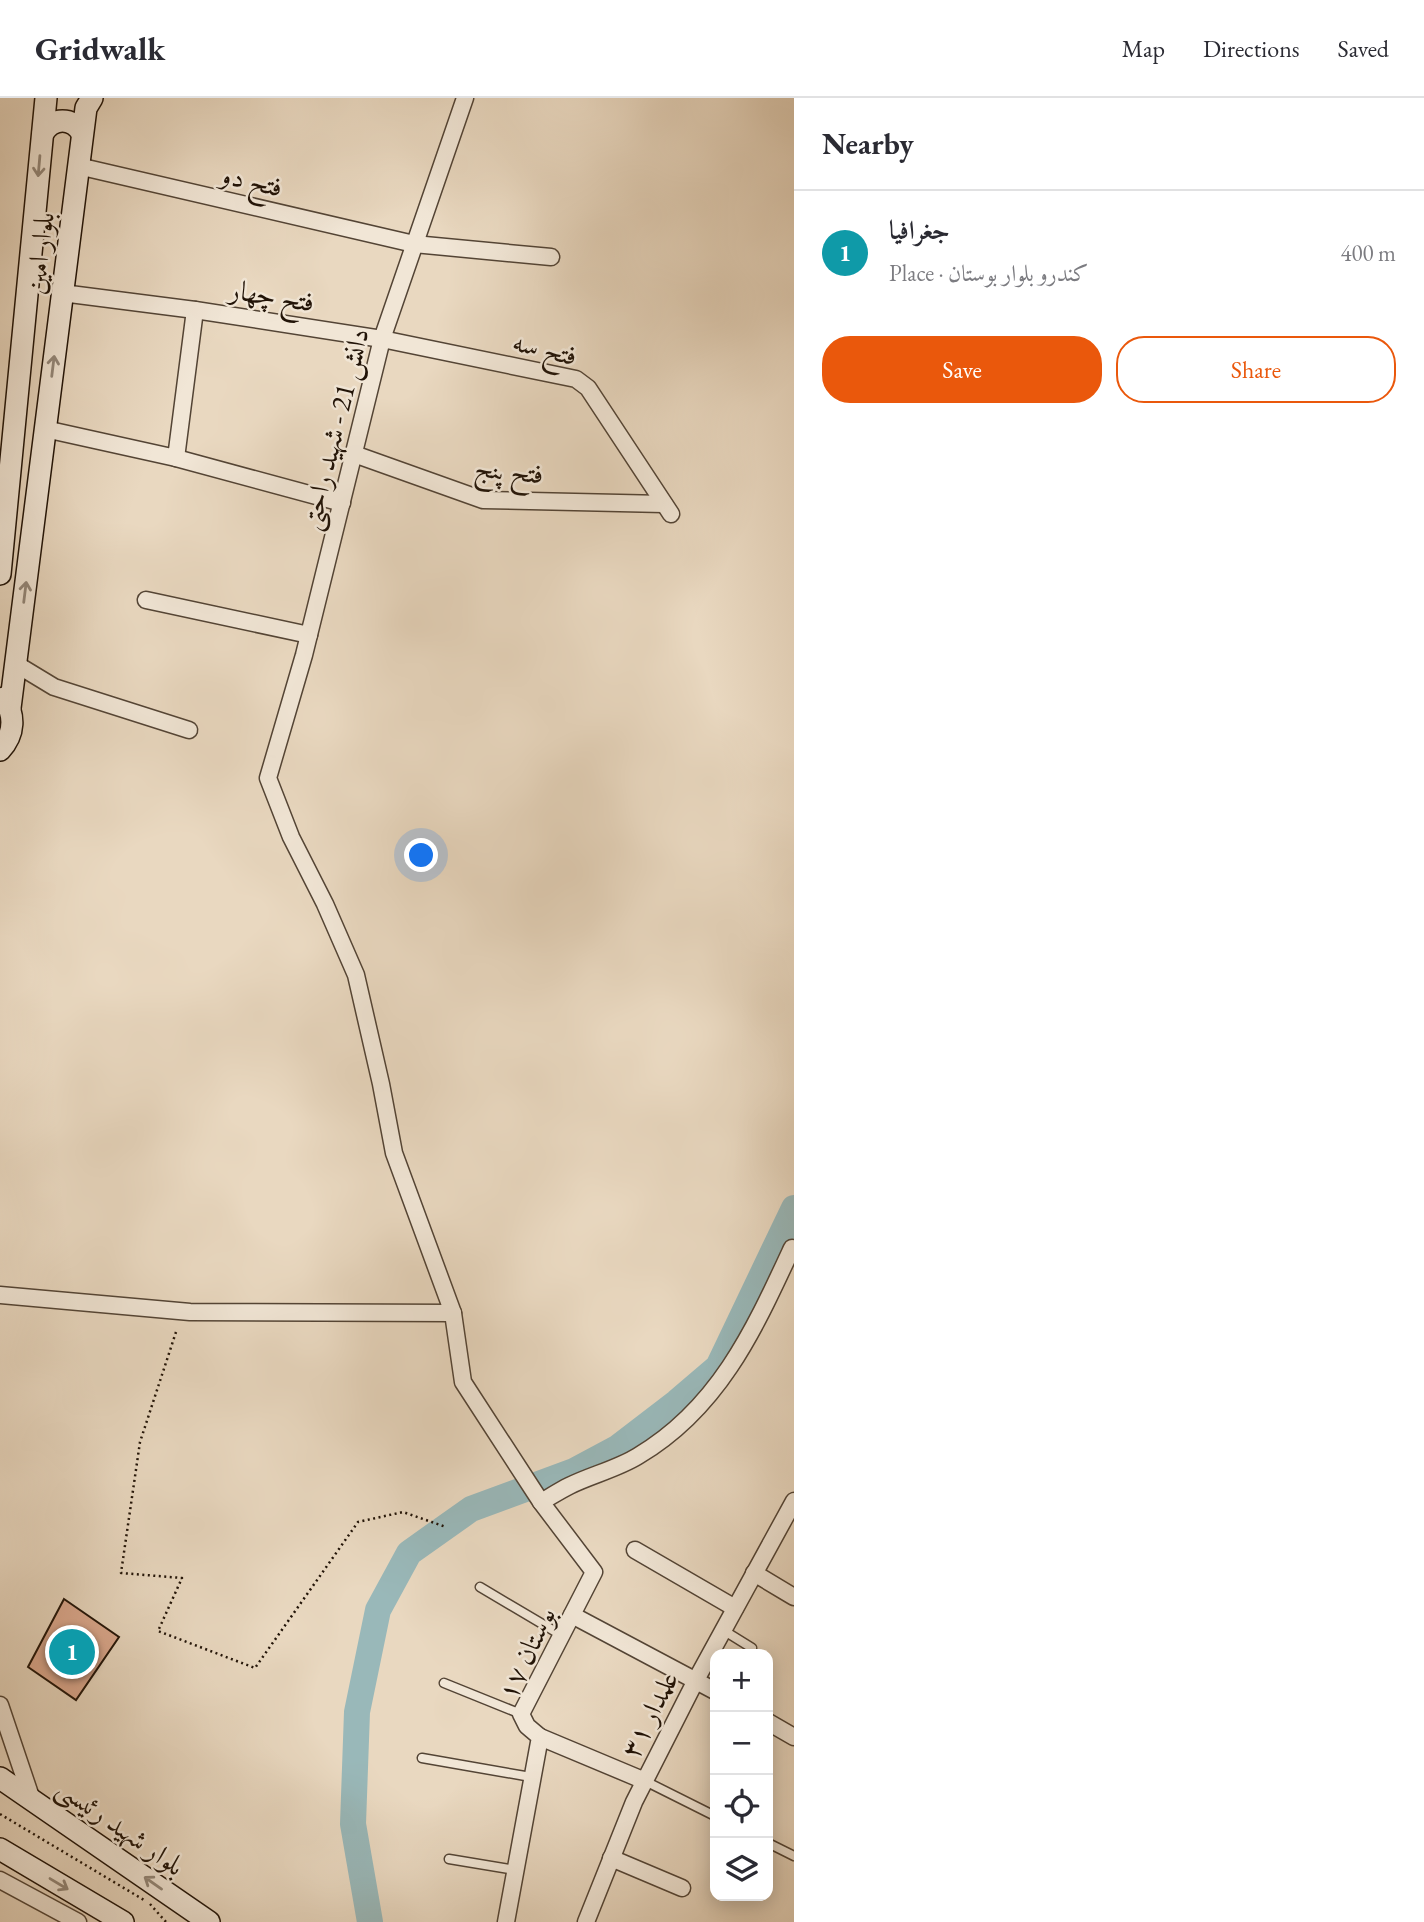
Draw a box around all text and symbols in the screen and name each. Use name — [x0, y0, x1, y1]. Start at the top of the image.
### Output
text: Gridwalk — [35, 27, 165, 70]
text: Map — [1122, 33, 1165, 64]
text: Directions — [1203, 33, 1300, 64]
text: Saved — [1338, 33, 1389, 64]
text: Nearby — [822, 124, 914, 163]
one-way arrow — [33, 154, 46, 177]
street label: فتح دو — [213, 155, 286, 211]
street label: بلوار امین — [16, 210, 62, 296]
text: جغرافیا — [889, 213, 950, 247]
text: 1 — [839, 238, 851, 268]
text: 400 m — [1340, 238, 1396, 268]
text: Place · کندرو بلوار بوستان — [889, 258, 1088, 288]
street label: فتح چهار — [223, 270, 317, 326]
street label: فتح سه — [507, 323, 581, 380]
street label: دانش 21 - شهید راحتی — [291, 324, 379, 535]
button: Save — [822, 336, 1102, 403]
button: Share — [1116, 336, 1396, 403]
one-way arrow — [46, 355, 59, 378]
street label: فتح پنج — [472, 448, 545, 498]
one-way arrow — [18, 581, 31, 604]
your location — [404, 838, 438, 872]
street label: بوستان ۱۷ — [489, 1601, 563, 1705]
pin: 1 — [49, 1626, 95, 1678]
map controls — [710, 1649, 773, 1901]
button: + — [710, 1649, 773, 1712]
street label: علمدار ۳۱ — [612, 1664, 686, 1764]
button: − — [710, 1712, 773, 1775]
street label: بلوار شهید رئیسی — [49, 1769, 192, 1885]
button: locate — [710, 1775, 773, 1838]
button: layers — [710, 1838, 773, 1901]
one-way arrow — [144, 1876, 163, 1890]
one-way arrow — [48, 1877, 68, 1891]

